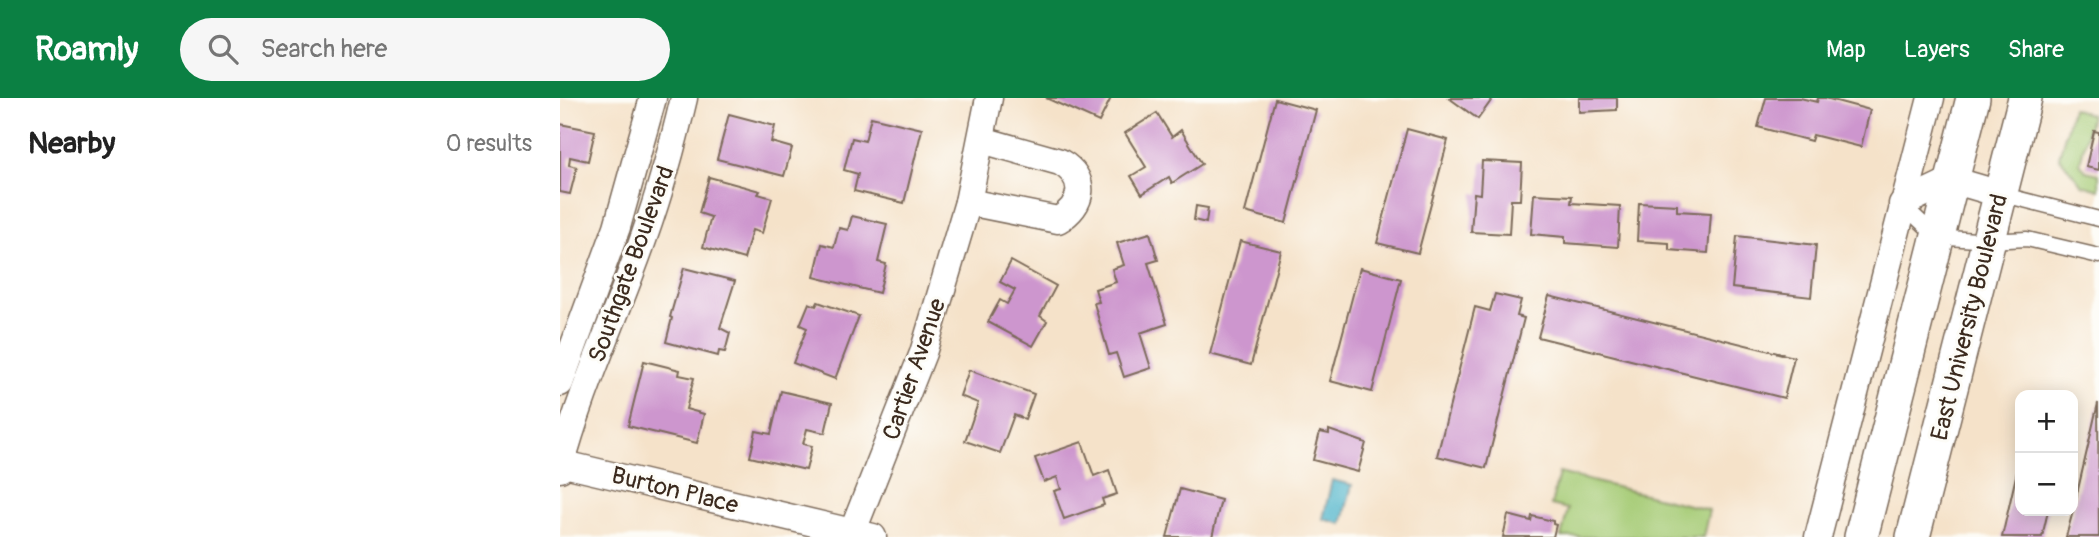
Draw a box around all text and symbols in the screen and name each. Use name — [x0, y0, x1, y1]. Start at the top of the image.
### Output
search box — [180, 18, 670, 81]
text: Roamly — [35, 29, 138, 70]
icon: search — [204, 30, 242, 68]
text: Search here — [260, 33, 387, 65]
text: Map — [1826, 35, 1866, 64]
text: Layers — [1904, 35, 1970, 64]
text: Share — [2008, 35, 2064, 64]
text: Nearby — [28, 125, 115, 162]
text: 0 results — [446, 129, 532, 158]
street label: Southgate Boulevard — [582, 162, 680, 366]
street label: East University Boulevard — [1925, 191, 2014, 443]
street label: Cartier Avenue — [877, 294, 952, 444]
map controls — [2015, 390, 2078, 516]
button: + — [2015, 390, 2078, 453]
button: − — [2015, 453, 2078, 516]
street label: Burton Place — [609, 461, 741, 520]

